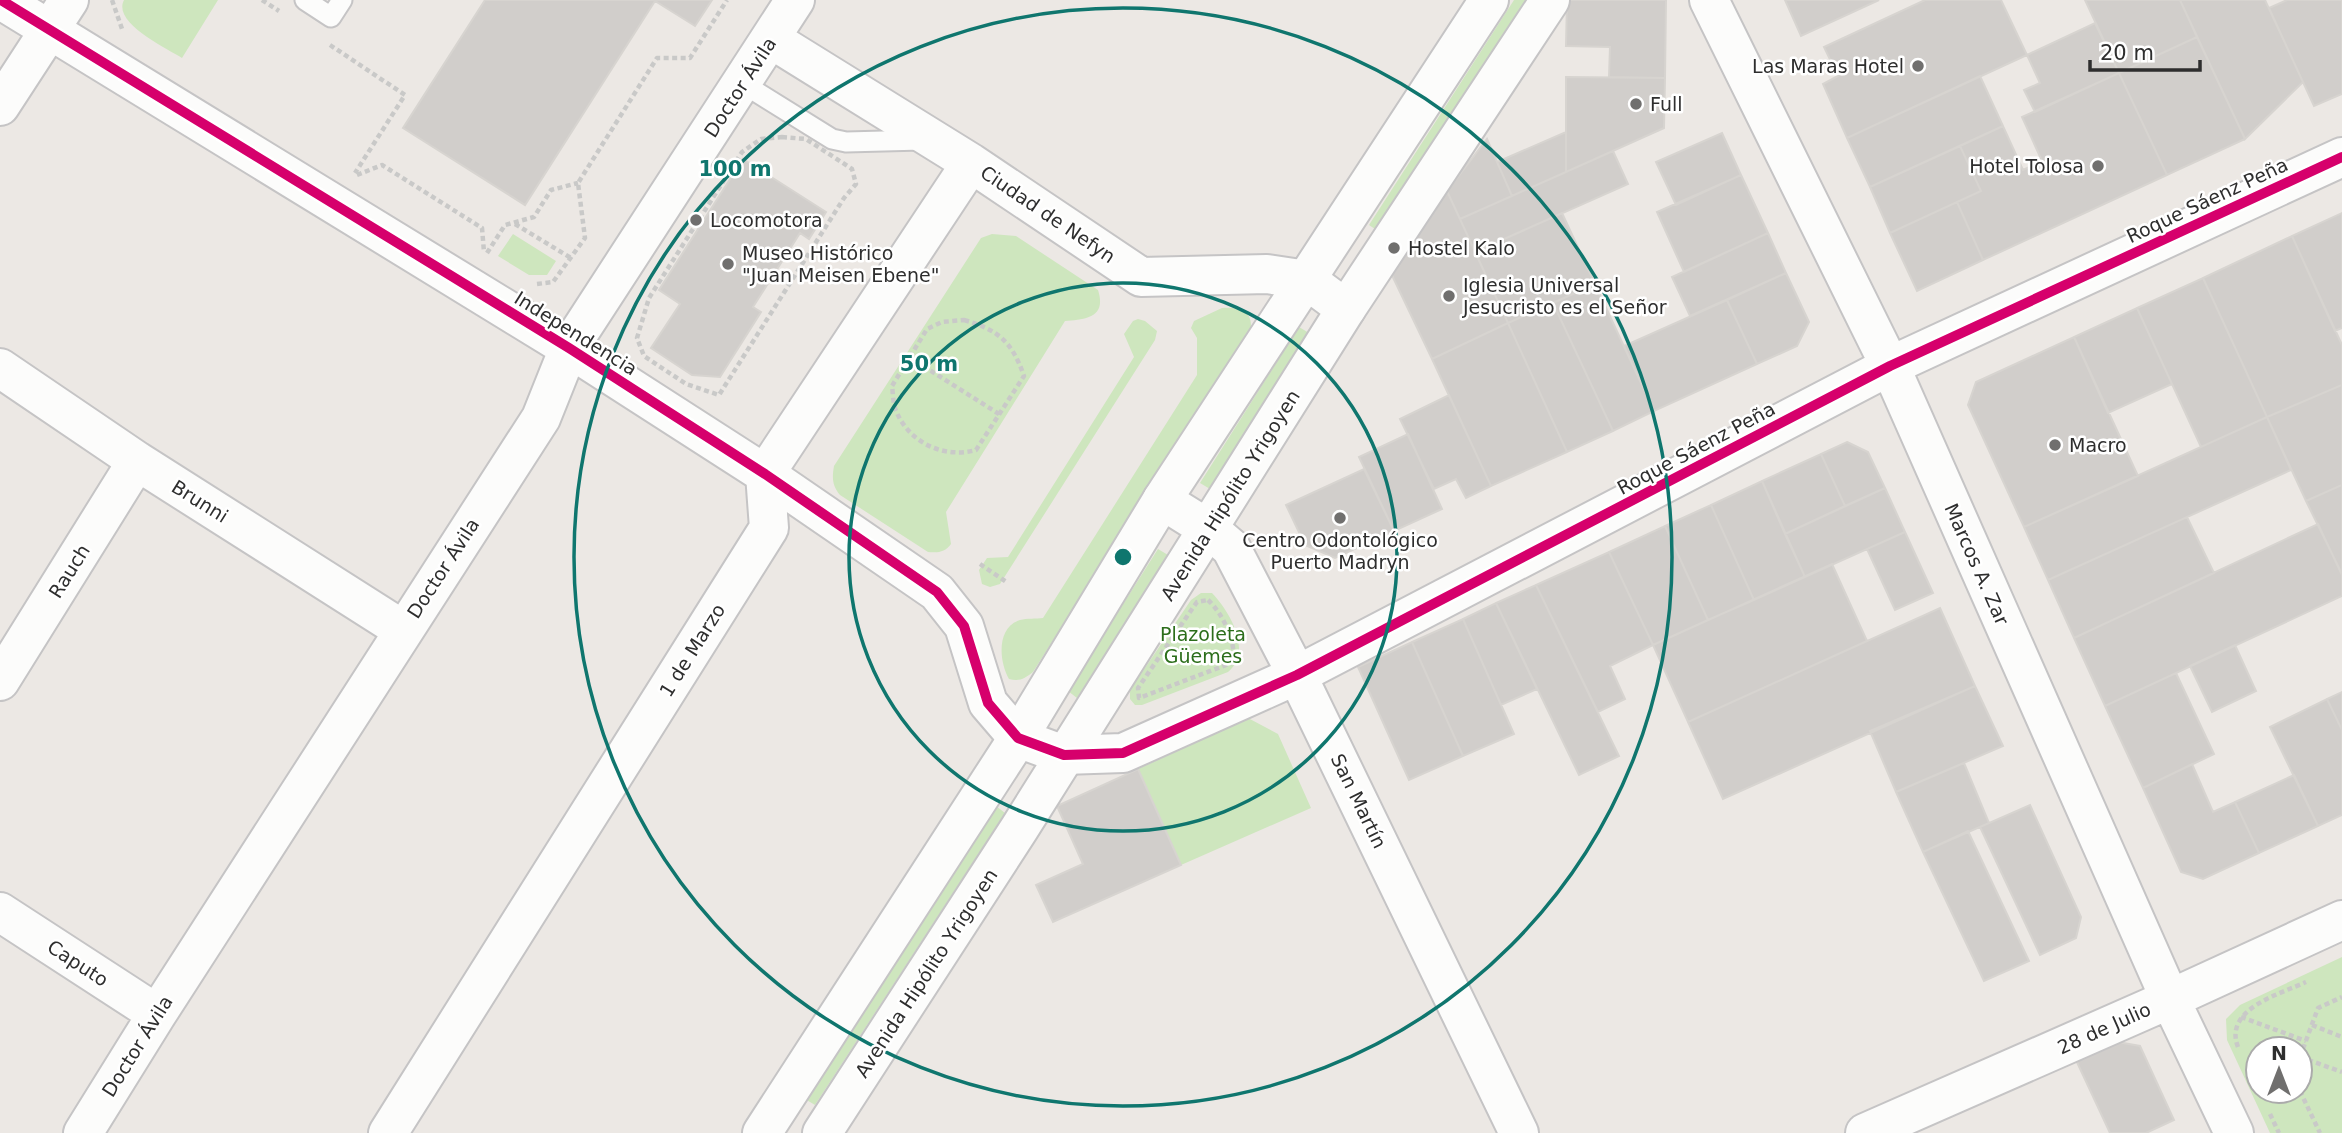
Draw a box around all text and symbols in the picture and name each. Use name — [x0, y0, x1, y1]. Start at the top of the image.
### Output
scale bar — [2090, 28, 2200, 72]
street label: Doctor Ávila — [699, 33, 781, 141]
text: 20 m — [2100, 41, 2154, 65]
place label: Las Maras Hotel — [1752, 55, 1904, 77]
marker: Las Maras Hotel — [1910, 58, 1926, 74]
place label: Full — [1650, 93, 1683, 115]
marker: Full — [1628, 96, 1644, 112]
street label: Roque Sáenz Peña — [2123, 153, 2291, 247]
place label: Hotel Tolosa — [1969, 155, 2084, 177]
text: 100 m — [698, 157, 772, 181]
marker: Hotel Tolosa — [2090, 158, 2106, 174]
street label: Ciudad de Nefyn — [976, 161, 1120, 267]
place label: Locomotora — [710, 209, 823, 231]
marker: Locomotora — [688, 212, 704, 228]
place label: Hostel Kalo — [1408, 237, 1515, 259]
marker: Hostel Kalo — [1386, 240, 1402, 256]
place label: Museo Histórico "Juan Meisen Ebene" — [742, 242, 939, 286]
marker: Museo Histórico "Juan Meisen Ebene" — [720, 256, 736, 272]
place label: Iglesia Universal Jesucristo es el Señor — [1462, 274, 1667, 318]
street label: Independencia — [511, 286, 641, 380]
marker: Iglesia Universal Jesucristo es el Señor — [1441, 288, 1457, 304]
text: 50 m — [900, 352, 958, 376]
street label: Avenida Hipólito Yrigoyen — [1156, 386, 1304, 604]
street label: Roque Sáenz Peña — [1613, 397, 1779, 499]
place label: Macro — [2069, 434, 2127, 456]
marker: Macro — [2047, 437, 2063, 453]
street label: Brunni — [168, 475, 232, 527]
street label: Marcos A. Zar — [1940, 500, 2014, 628]
marker: Centro Odontológico Puerto Madryn — [1332, 510, 1348, 526]
street label: Doctor Ávila — [402, 514, 484, 622]
place label: Centro Odontológico Puerto Madryn — [1242, 529, 1438, 573]
street label: Rauch — [44, 540, 94, 602]
centre of rings — [1111, 545, 1135, 569]
street label: 1 de Marzo — [655, 599, 729, 701]
park label: Plazoleta Güemes — [1160, 623, 1246, 667]
street label: San Martín — [1327, 750, 1391, 852]
street label: Avenida Hipólito Yrigoyen — [850, 865, 1002, 1081]
street label: Caputo — [43, 935, 113, 991]
street label: Doctor Ávila — [97, 991, 177, 1101]
street label: 28 de Julio — [2054, 998, 2154, 1058]
north arrow — [2244, 1035, 2314, 1105]
text: N — [2271, 1042, 2287, 1064]

